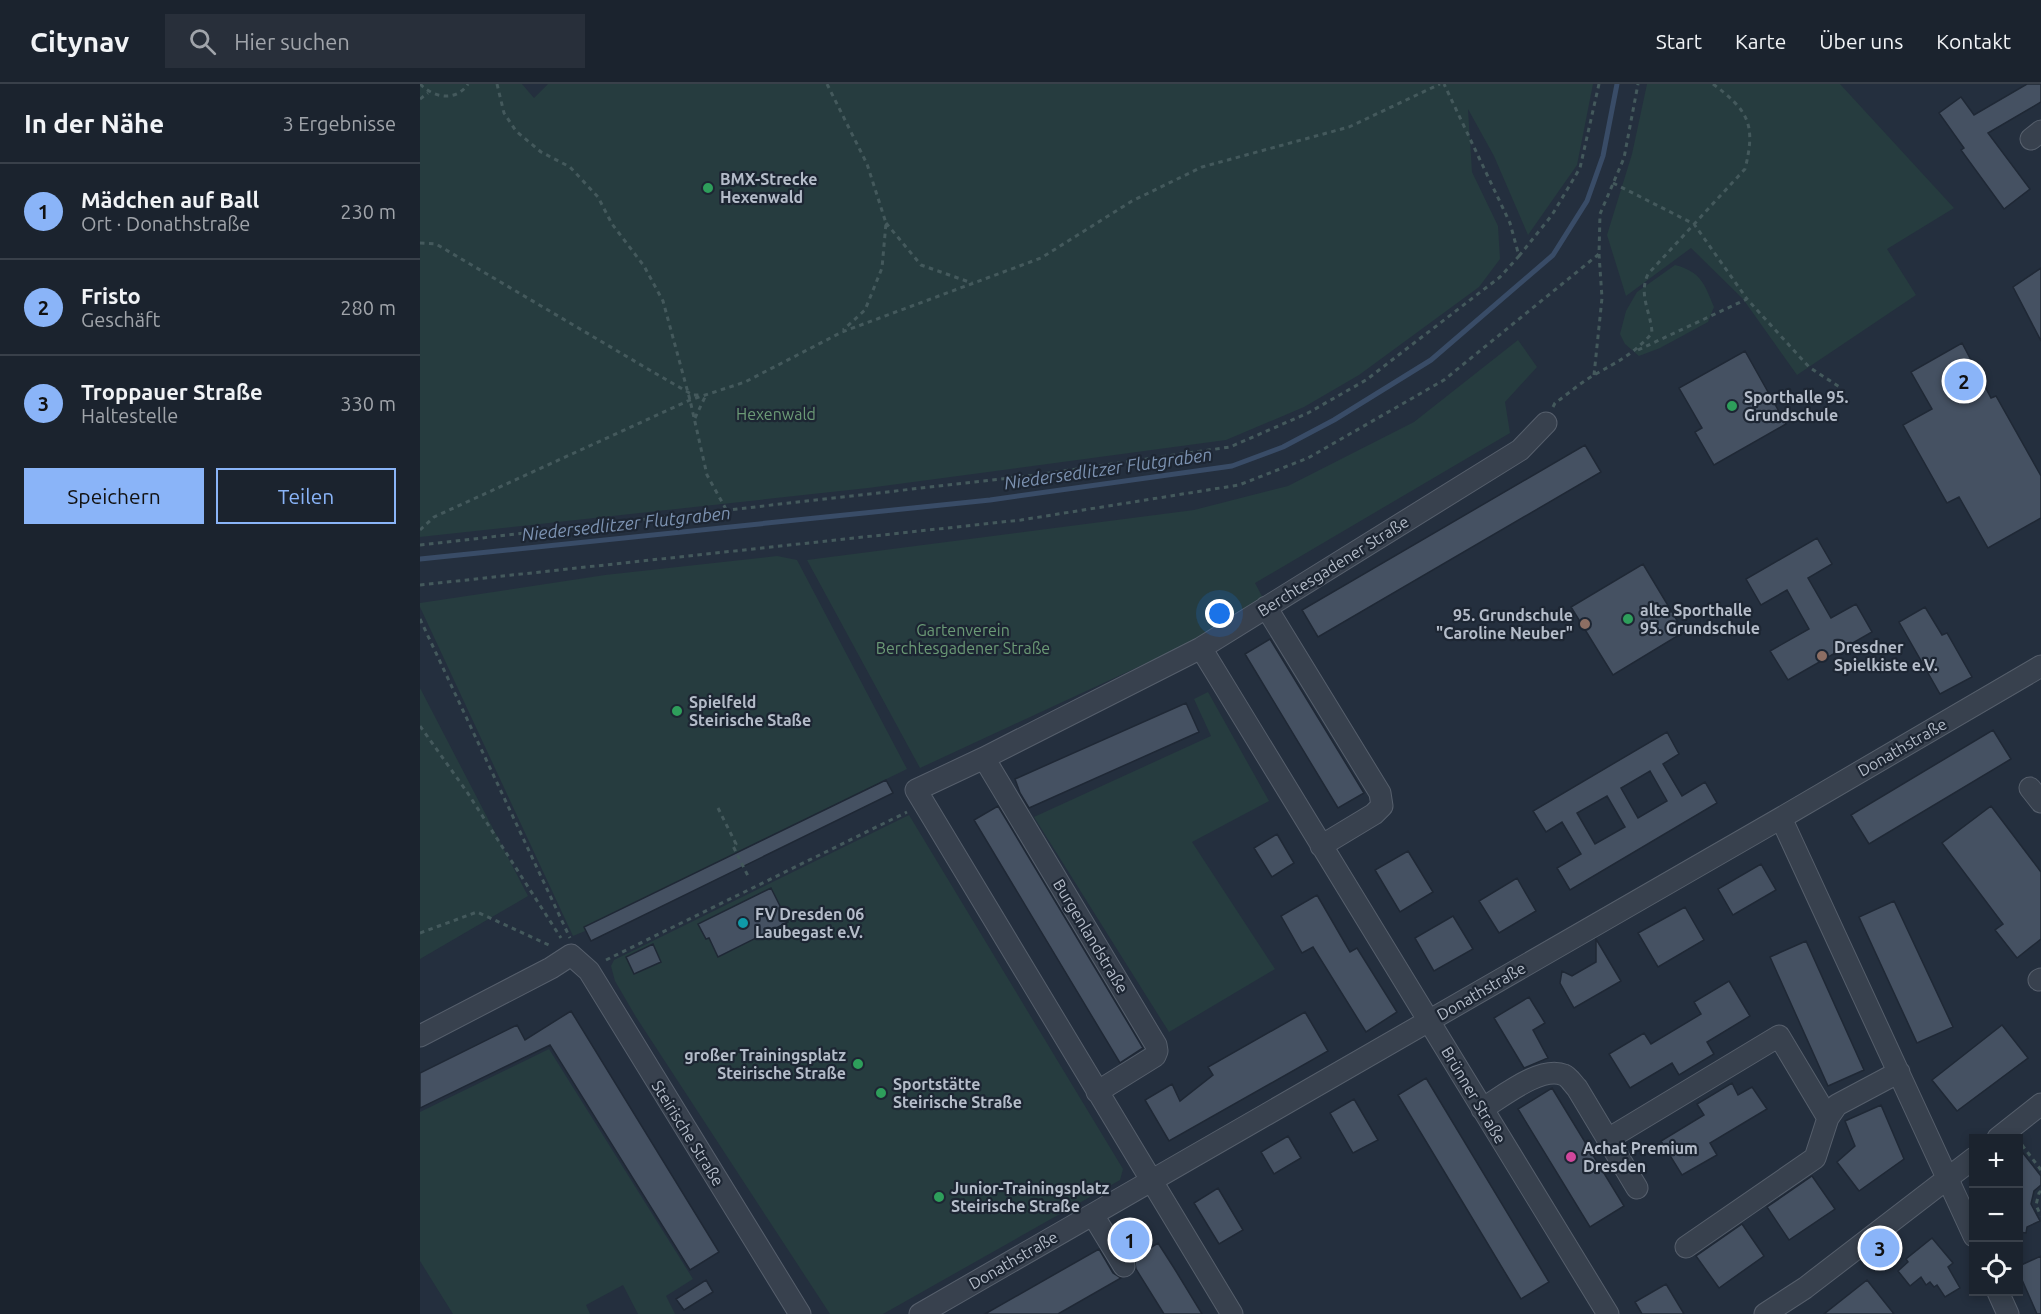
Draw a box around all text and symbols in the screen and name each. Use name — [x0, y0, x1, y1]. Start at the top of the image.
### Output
search box — [165, 14, 585, 68]
icon: search — [186, 25, 219, 58]
text: Citynav — [30, 26, 129, 57]
text: Hier suchen — [234, 29, 350, 54]
text: Start — [1656, 29, 1702, 53]
text: Karte — [1735, 29, 1786, 53]
text: Über uns — [1819, 29, 1903, 53]
text: Kontakt — [1936, 29, 2011, 53]
text: In der Nähe — [24, 109, 164, 138]
text: 3 Ergebnisse — [282, 112, 396, 135]
place label: BMX-Strecke Hexenwald — [720, 170, 817, 206]
marker: BMX-Strecke Hexenwald — [701, 181, 715, 195]
text: Mädchen auf Ball — [81, 187, 259, 212]
text: 1 — [38, 200, 49, 223]
text: 230 m — [340, 200, 396, 223]
text: Ort · Donathstraße — [81, 212, 250, 235]
text: Fristo — [81, 283, 141, 308]
text: 2 — [38, 296, 49, 319]
text: 280 m — [340, 296, 396, 319]
text: Geschäft — [81, 308, 160, 331]
pin: 2 — [1944, 358, 1984, 404]
text: Troppauer Straße — [81, 379, 263, 404]
place label: Sporthalle 95. Grundschule — [1744, 388, 1849, 424]
text: 3 — [38, 392, 49, 415]
text: 330 m — [340, 392, 396, 415]
marker: Sporthalle 95. Grundschule — [1725, 399, 1739, 413]
text: Haltestelle — [81, 404, 178, 427]
park label: Hexenwald — [736, 405, 816, 423]
water label: Niedersedlitzer Flutgraben — [1003, 443, 1213, 493]
button: Speichern — [24, 468, 204, 524]
button: Teilen — [216, 468, 396, 524]
water label: Niedersedlitzer Flutgraben — [520, 502, 732, 544]
street label: Berchtesgadener Straße — [1254, 512, 1412, 620]
your location — [1205, 599, 1234, 628]
place label: alte Sporthalle 95. Grundschule — [1640, 601, 1760, 637]
place label: 95. Grundschule "Caroline Neuber" — [1436, 606, 1573, 642]
marker: alte Sporthalle 95. Grundschule — [1621, 612, 1635, 626]
marker: 95. Grundschule "Caroline Neuber" — [1578, 617, 1592, 631]
park label: Gartenverein Berchtesgadener Straße — [876, 621, 1050, 657]
place label: Dresdner Spielkiste e.V. — [1834, 638, 1938, 674]
marker: Dresdner Spielkiste e.V. — [1815, 649, 1829, 663]
place label: Spielfeld Steirische Staße — [689, 693, 811, 729]
marker: Spielfeld Steirische Staße — [670, 704, 684, 718]
street label: Donathstraße — [1854, 714, 1950, 780]
street label: Burgenlandstraße — [1050, 876, 1132, 996]
place label: FV Dresden 06 Laubegast e.V. — [755, 905, 864, 941]
marker: FV Dresden 06 Laubegast e.V. — [736, 916, 750, 930]
street label: Donathstraße — [1433, 958, 1529, 1024]
street label: Brünner Straße — [1438, 1043, 1510, 1147]
place label: großer Trainingsplatz Steirische Straße — [684, 1046, 846, 1082]
marker: großer Trainingsplatz Steirische Straße — [851, 1057, 865, 1071]
place label: Sportstätte Steirische Straße — [893, 1075, 1022, 1111]
street label: Steirische Straße — [648, 1077, 728, 1189]
marker: Sportstätte Steirische Straße — [874, 1086, 888, 1100]
map controls — [1969, 1134, 2023, 1296]
button: + — [1969, 1134, 2023, 1188]
place label: Achat Premium Dresden — [1583, 1139, 1698, 1175]
marker: Achat Premium Dresden — [1564, 1150, 1578, 1164]
place label: Junior-Trainingsplatz Steirische Straße — [951, 1179, 1110, 1215]
button: − — [1969, 1188, 2023, 1242]
marker: Junior-Trainingsplatz Steirische Straße — [932, 1190, 946, 1204]
pin: 1 — [1110, 1218, 1150, 1262]
pin: 3 — [1860, 1226, 1900, 1270]
street label: Donathstraße — [965, 1227, 1061, 1293]
button: locate — [1969, 1242, 2023, 1296]

